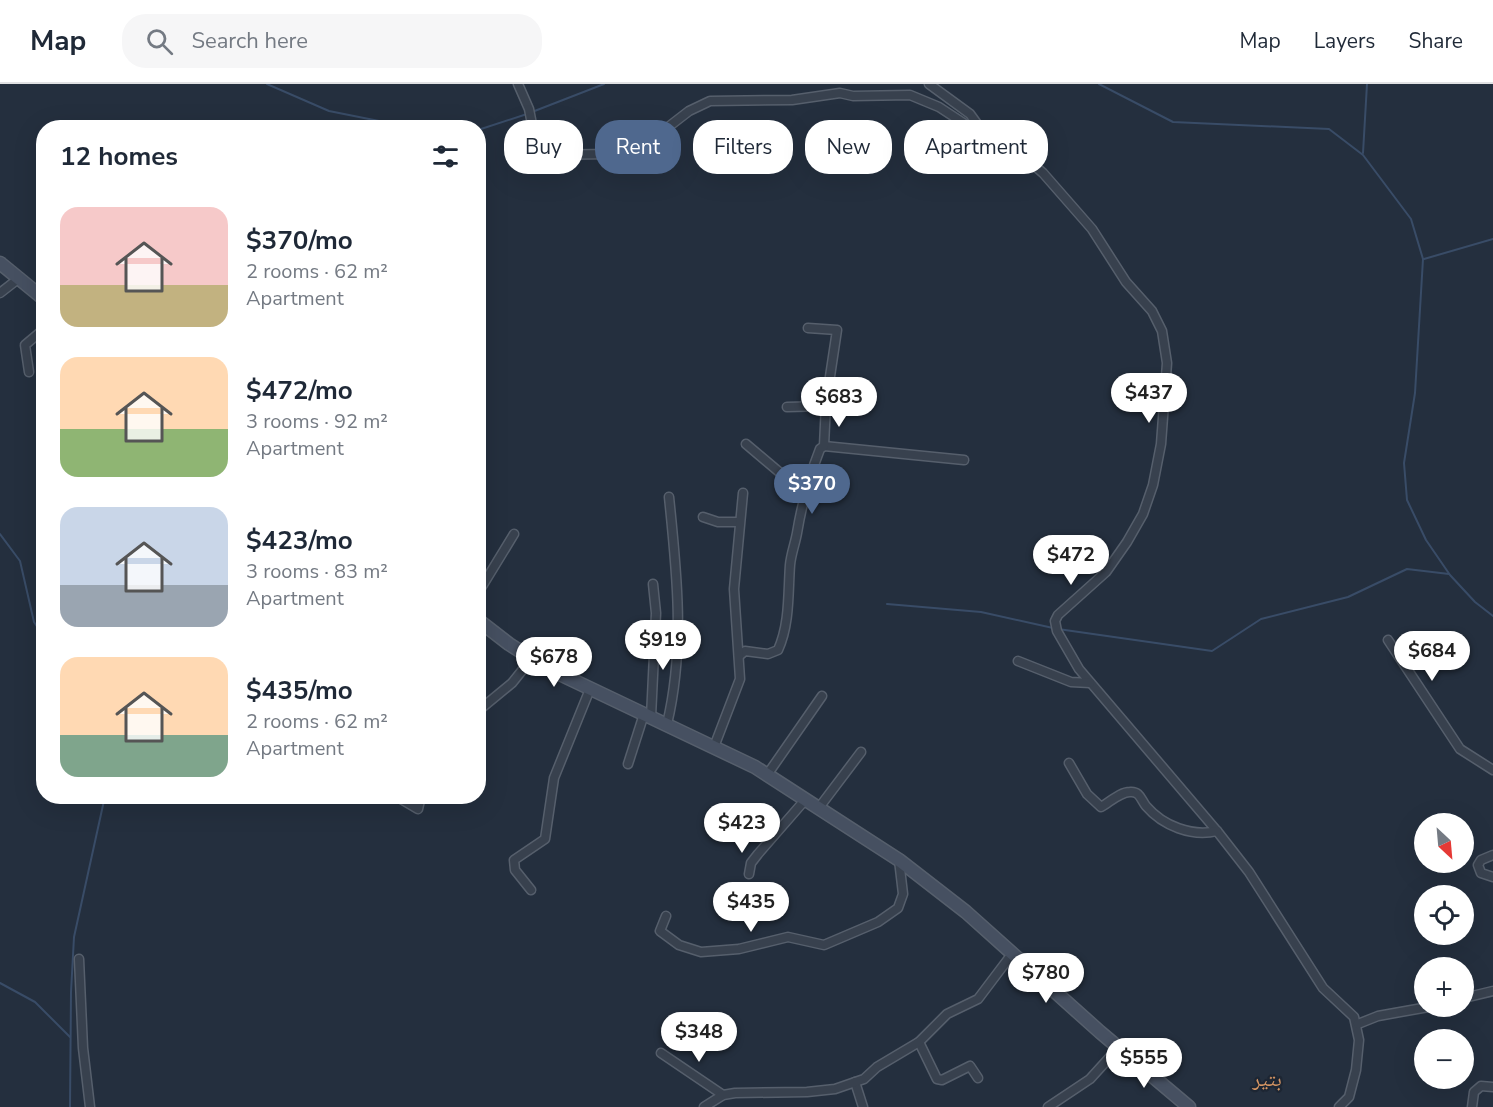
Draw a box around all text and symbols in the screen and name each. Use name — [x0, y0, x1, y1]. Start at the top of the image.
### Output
search box — [122, 14, 542, 68]
text: Map — [30, 22, 86, 60]
icon: search — [143, 25, 176, 58]
text: Search here — [191, 26, 308, 56]
text: Map — [1239, 27, 1281, 55]
text: Layers — [1314, 27, 1375, 55]
text: Share — [1408, 27, 1463, 55]
chip: Buy — [504, 120, 583, 174]
chip: Rent — [595, 120, 681, 174]
chip: Filters — [693, 120, 793, 174]
chip: New — [805, 120, 892, 174]
chip: Apartment — [904, 120, 1048, 174]
text: 12 homes — [60, 139, 178, 174]
icon: filters — [429, 140, 462, 173]
text: $370/mo — [246, 223, 353, 258]
icon: home — [108, 231, 180, 303]
text: 2 rooms · 62 m² — [246, 258, 388, 285]
text: Apartment — [246, 285, 344, 312]
text: $472/mo — [246, 373, 353, 408]
pin: $437 — [1113, 373, 1185, 424]
pin: $683 — [803, 377, 875, 428]
text: $437 — [1125, 379, 1173, 406]
icon: home — [108, 381, 180, 453]
text: $683 — [815, 383, 863, 410]
text: 3 rooms · 92 m² — [246, 408, 388, 435]
text: Apartment — [246, 435, 344, 462]
pin: $370 — [776, 464, 848, 515]
text: $370 — [788, 470, 836, 497]
text: $423/mo — [246, 523, 353, 558]
icon: home — [108, 531, 180, 603]
pin: $472 — [1035, 535, 1107, 586]
text: $472 — [1047, 541, 1095, 568]
text: 3 rooms · 83 m² — [246, 558, 388, 585]
text: Apartment — [246, 585, 344, 612]
pin: $919 — [627, 620, 699, 671]
text: $919 — [639, 626, 687, 653]
pin: $684 — [1396, 631, 1468, 682]
pin: $678 — [518, 637, 590, 688]
text: $684 — [1408, 637, 1456, 664]
text: $678 — [530, 643, 578, 670]
text: $435/mo — [246, 673, 353, 708]
icon: home — [108, 681, 180, 753]
text: 2 rooms · 62 m² — [246, 708, 388, 735]
text: Apartment — [246, 735, 344, 762]
pin: $423 — [706, 803, 778, 854]
text: $423 — [718, 809, 766, 836]
north arrow — [1414, 813, 1474, 873]
map controls — [1414, 813, 1474, 1089]
pin: $435 — [715, 882, 787, 933]
button: locate — [1414, 885, 1474, 945]
text: $435 — [727, 888, 775, 915]
pin: $780 — [1010, 953, 1082, 1004]
button: + — [1414, 957, 1474, 1017]
text: $780 — [1022, 959, 1070, 986]
pin: $348 — [663, 1012, 735, 1063]
text: $348 — [675, 1018, 723, 1045]
button: − — [1414, 1029, 1474, 1089]
pin: $555 — [1108, 1038, 1180, 1089]
text: $555 — [1120, 1044, 1168, 1071]
district label: بتير — [1251, 1065, 1282, 1093]

